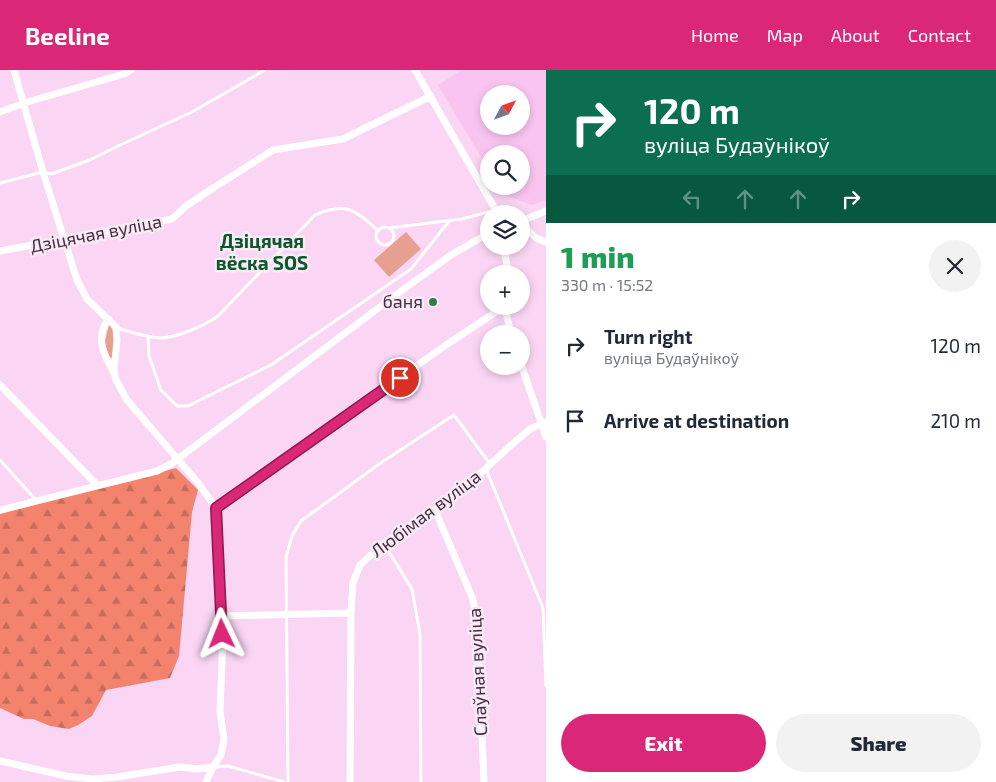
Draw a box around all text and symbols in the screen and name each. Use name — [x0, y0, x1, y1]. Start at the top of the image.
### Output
text: Beeline — [25, 21, 110, 50]
text: Home — [691, 24, 739, 46]
text: Map — [767, 24, 803, 46]
text: About — [831, 24, 880, 46]
text: Contact — [908, 24, 971, 46]
north arrow — [480, 85, 530, 135]
map controls — [480, 85, 530, 375]
text: 120 m — [644, 89, 740, 131]
icon: right — [561, 90, 626, 155]
text: вуліца Будаўнікоў — [644, 131, 830, 157]
button: search — [480, 145, 530, 195]
icon: left — [678, 185, 706, 213]
icon: ahead — [731, 185, 759, 213]
icon: ahead — [784, 185, 812, 213]
icon: right — [837, 185, 865, 213]
button: layers — [480, 205, 530, 255]
street label: Дзіцячая вуліца — [28, 209, 164, 257]
district label: Дзіцячая вёска SOS — [216, 229, 308, 274]
text: 1 min — [561, 238, 635, 274]
button: close — [929, 240, 981, 292]
button: + — [480, 265, 530, 315]
text: 330 m · 15:52 — [561, 275, 653, 294]
place label: баня — [382, 290, 423, 312]
marker: баня — [427, 296, 439, 308]
button: − — [480, 325, 530, 375]
text: Turn right — [604, 325, 692, 348]
icon: right — [561, 332, 589, 360]
text: 120 m — [930, 334, 981, 357]
text: вуліца Будаўнікоў — [604, 348, 739, 367]
pin — [379, 357, 421, 399]
icon: arrive — [386, 364, 414, 392]
icon: arrive — [561, 407, 589, 435]
text: Arrive at destination — [604, 409, 789, 432]
text: 210 m — [930, 409, 981, 432]
street label: Любімая вуліца — [366, 465, 485, 562]
position arrow — [195, 607, 247, 659]
street label: Слаўная вуліца — [463, 607, 491, 737]
button: Exit — [561, 714, 766, 772]
button: Share — [776, 714, 981, 772]

